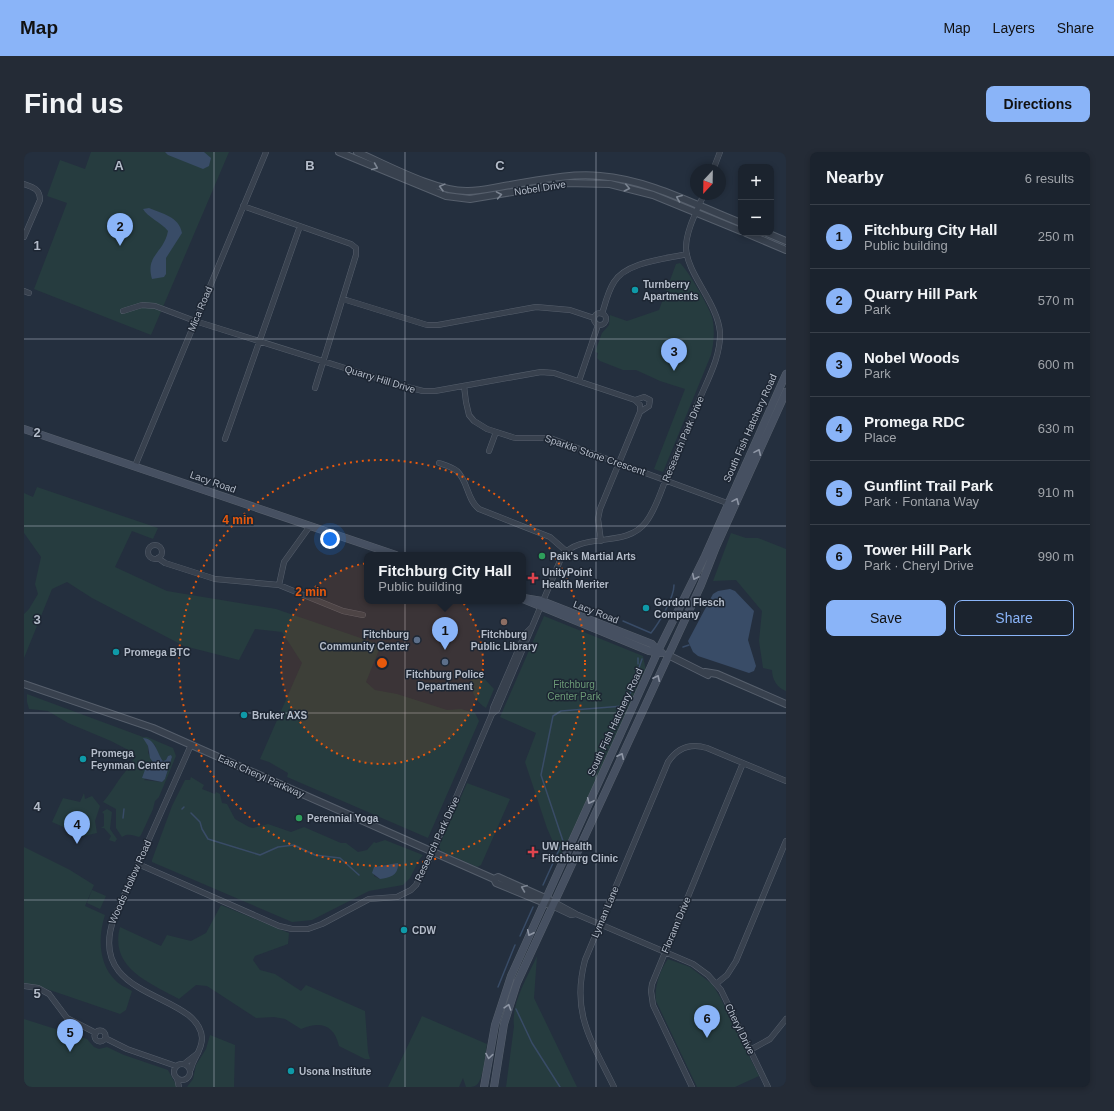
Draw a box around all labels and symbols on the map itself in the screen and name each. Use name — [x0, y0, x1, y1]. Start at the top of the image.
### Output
text: A — [114, 158, 124, 173]
text: B — [305, 158, 315, 173]
text: C — [495, 158, 505, 173]
one-way arrow — [371, 162, 378, 170]
north arrow — [690, 164, 726, 200]
street label: Nobel Drive — [513, 178, 567, 198]
one-way arrow — [439, 183, 446, 192]
one-way arrow — [624, 184, 630, 192]
one-way arrow — [496, 191, 502, 200]
one-way arrow — [675, 195, 682, 203]
pin: 2 — [107, 213, 133, 246]
text: 1 — [33, 238, 41, 253]
place label: Turnberry Apartments — [643, 279, 699, 302]
street label: Mica Road — [186, 285, 214, 333]
marker: Turnberry Apartments — [630, 285, 640, 295]
pin: 3 — [661, 338, 687, 371]
street label: Quarry Hill Drive — [343, 363, 417, 395]
street label: South Fish Hatchery Road — [721, 372, 779, 484]
street label: Research Park Drive — [660, 394, 706, 484]
text: 2 — [33, 425, 41, 440]
street label: Sparkle Stone Crescent — [543, 433, 647, 477]
one-way arrow — [753, 449, 761, 456]
street label: Lacy Road — [189, 469, 237, 495]
one-way arrow — [731, 498, 739, 506]
text: 4 min — [222, 513, 254, 527]
your location — [320, 529, 340, 549]
marker: Paik's Martial Arts — [537, 551, 547, 561]
place label: Paik's Martial Arts — [550, 551, 636, 562]
place label: UnityPoint Health Meriter — [542, 567, 609, 590]
marker: UnityPoint Health Meriter — [527, 572, 539, 584]
one-way arrow — [692, 573, 700, 580]
text: 2 min — [295, 585, 327, 599]
place label: Gordon Flesch Company — [654, 597, 725, 620]
street label: Lacy Road — [572, 598, 620, 626]
marker: Gordon Flesch Company — [641, 603, 651, 613]
text: 3 — [33, 612, 41, 627]
pin: 1 — [432, 617, 458, 650]
marker: Fitchburg Public Library — [499, 617, 509, 627]
place label: Fitchburg Community Center — [320, 629, 409, 652]
place label: Fitchburg Public Library — [471, 629, 538, 652]
marker: Fitchburg Community Center — [412, 635, 422, 645]
marker: Promega BTC — [111, 647, 121, 657]
place label: Promega BTC — [124, 647, 190, 658]
centre of rings — [375, 656, 389, 670]
marker: Fitchburg Police Department — [440, 657, 450, 667]
street label: South Fish Hatchery Road — [585, 667, 645, 777]
place label: Fitchburg Police Department — [406, 669, 485, 692]
one-way arrow — [652, 675, 660, 683]
park label: Fitchburg Center Park — [547, 679, 602, 702]
marker: Bruker AXS — [239, 710, 249, 720]
place label: Bruker AXS — [252, 710, 308, 721]
place label: Promega Feynman Center — [91, 748, 169, 771]
street label: East Cheryl Parkway — [216, 752, 306, 800]
one-way arrow — [616, 753, 624, 760]
marker: Promega Feynman Center — [78, 754, 88, 764]
street label: Research Park Drive — [413, 794, 462, 883]
one-way arrow — [587, 797, 595, 805]
text: 4 — [33, 799, 41, 814]
pin: 4 — [64, 811, 90, 844]
marker: Perennial Yoga — [294, 813, 304, 823]
place label: Perennial Yoga — [307, 813, 379, 824]
street label: Woods Hollow Road — [107, 838, 153, 926]
place label: UW Health Fitchburg Clinic — [542, 841, 619, 864]
marker: UW Health Fitchburg Clinic — [527, 846, 539, 858]
street label: Lyman Lane — [589, 884, 621, 939]
one-way arrow — [521, 885, 529, 893]
street label: Florann Drive — [659, 895, 693, 955]
marker: CDW — [399, 925, 409, 935]
place label: CDW — [412, 925, 436, 936]
one-way arrow — [527, 929, 535, 937]
text: 5 — [33, 986, 41, 1001]
street label: Cheryl Drive — [723, 1002, 757, 1057]
one-way arrow — [503, 1004, 512, 1011]
pin: 6 — [694, 1005, 720, 1038]
pin: 5 — [57, 1019, 83, 1052]
one-way arrow — [485, 1053, 494, 1059]
marker: Usona Institute — [286, 1066, 296, 1076]
place label: Usona Institute — [299, 1066, 372, 1077]

